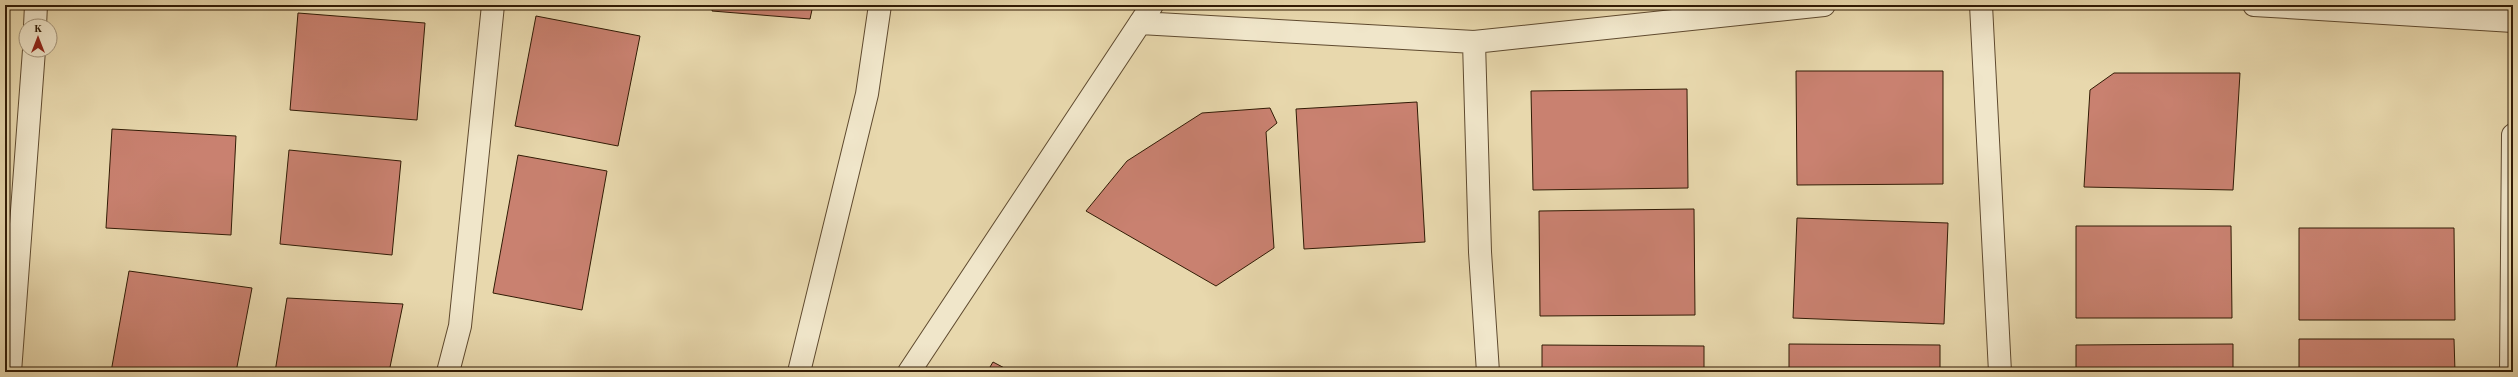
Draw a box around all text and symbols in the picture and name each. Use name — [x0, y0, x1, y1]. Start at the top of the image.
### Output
north arrow — [18, 18, 58, 58]
text: K — [34, 24, 43, 35]

